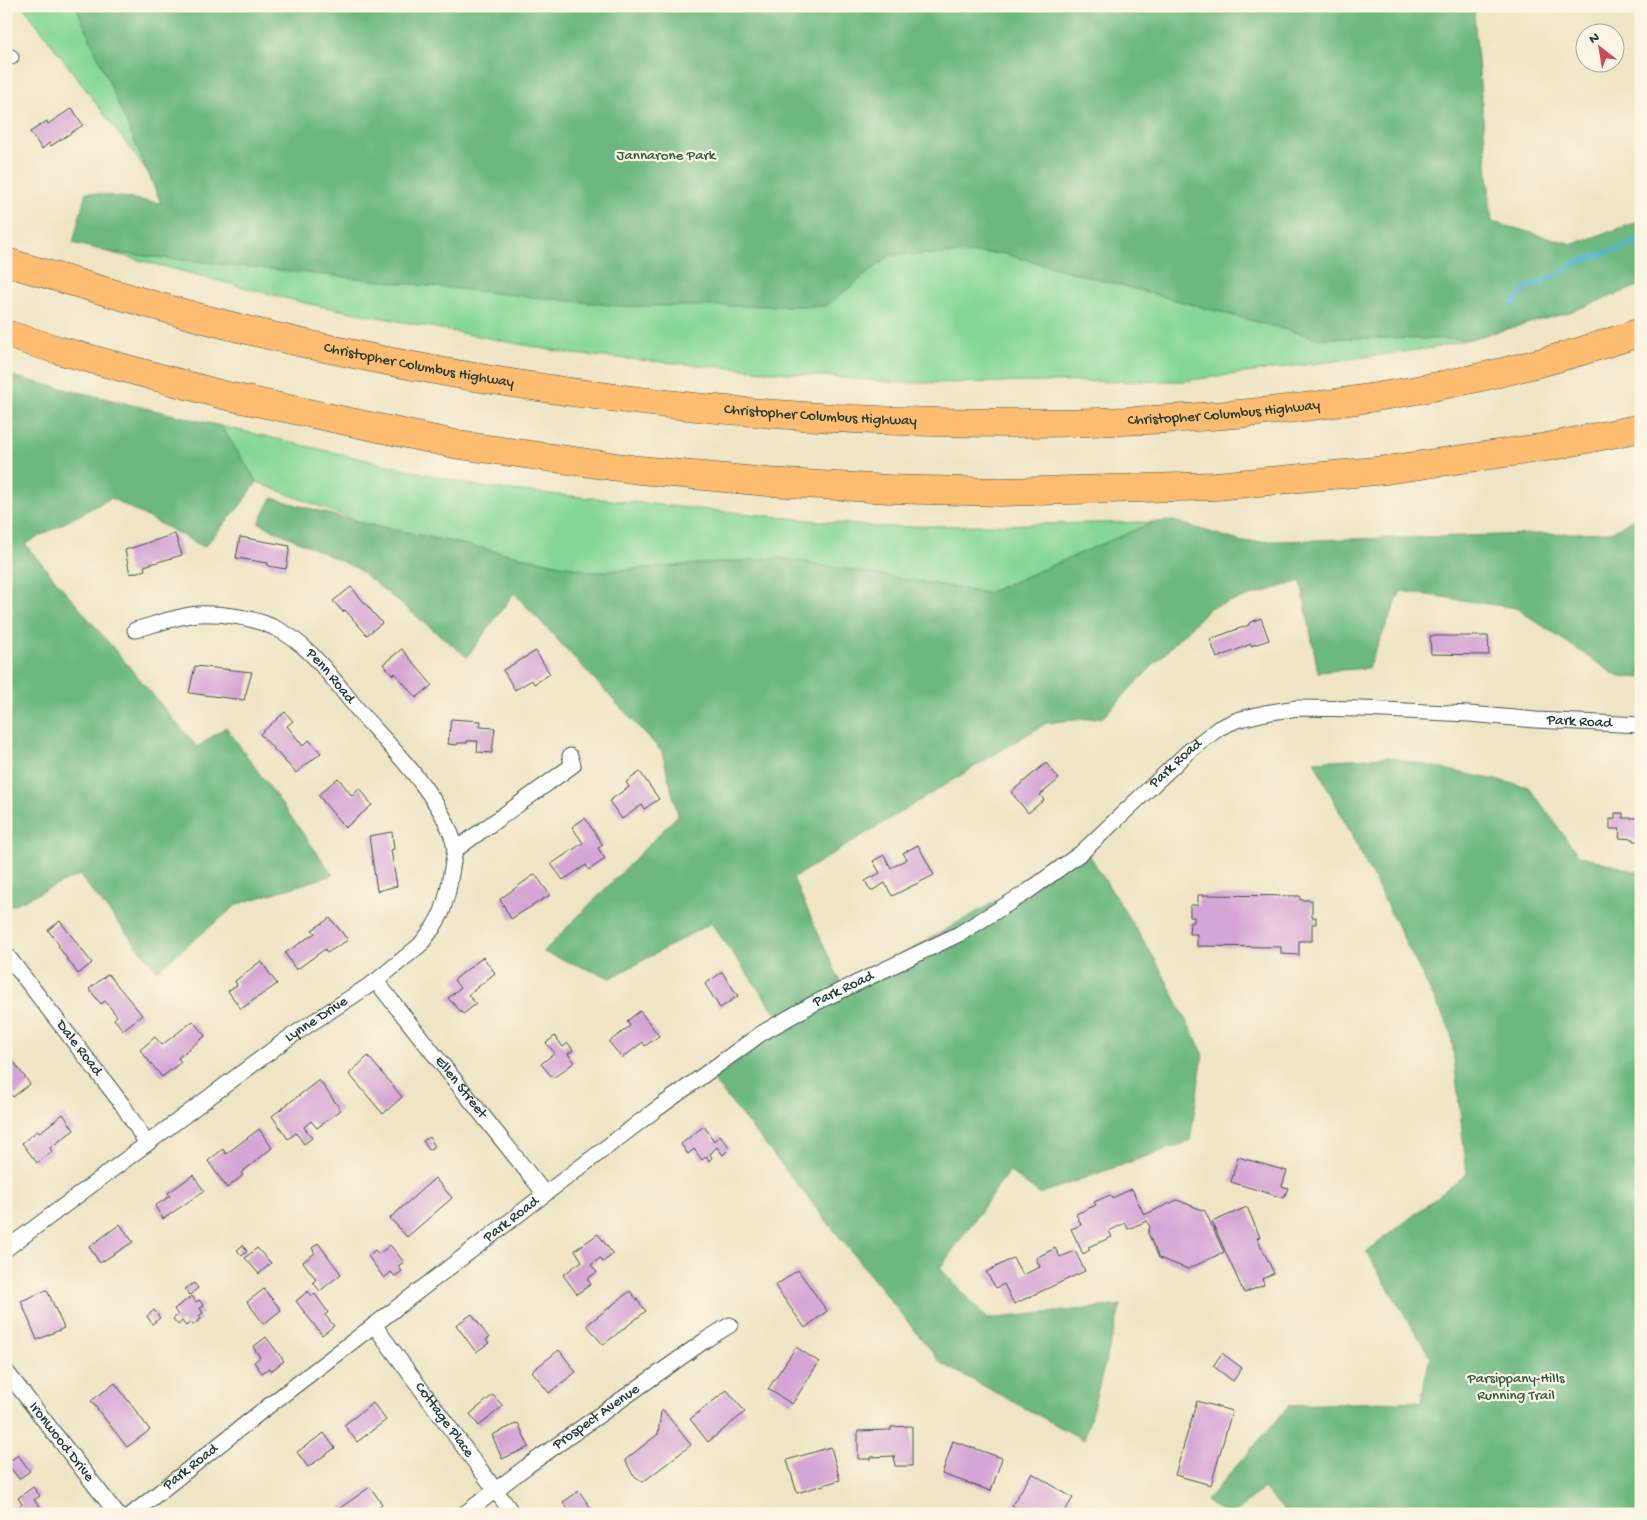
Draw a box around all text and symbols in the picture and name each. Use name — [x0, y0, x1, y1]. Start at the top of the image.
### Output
north arrow — [1574, 22, 1624, 72]
text: N — [1586, 29, 1603, 49]
park label: Jannarone Park — [617, 147, 717, 165]
street label: Christopher Columbus Highway — [322, 339, 516, 392]
street label: Christopher Columbus Highway — [1127, 396, 1322, 430]
street label: Christopher Columbus Highway — [723, 401, 918, 431]
street label: Penn Road — [301, 644, 359, 708]
street label: Park Road — [1546, 711, 1614, 733]
street label: Park Road — [1145, 735, 1207, 793]
street label: Park Road — [809, 967, 878, 1012]
street label: Lynne Drive — [282, 993, 351, 1047]
street label: Dale Road — [51, 1016, 107, 1081]
street label: Ellen Street — [430, 1053, 492, 1124]
street label: Park Road — [479, 1192, 543, 1247]
park label: Parsippany-Hills Running Trail — [1467, 1370, 1565, 1405]
street label: Cottage Place — [410, 1379, 478, 1462]
street label: Prospect Avenue — [549, 1380, 643, 1455]
street label: Ironwood Drive — [25, 1399, 98, 1486]
street label: Park Road — [159, 1439, 223, 1495]

